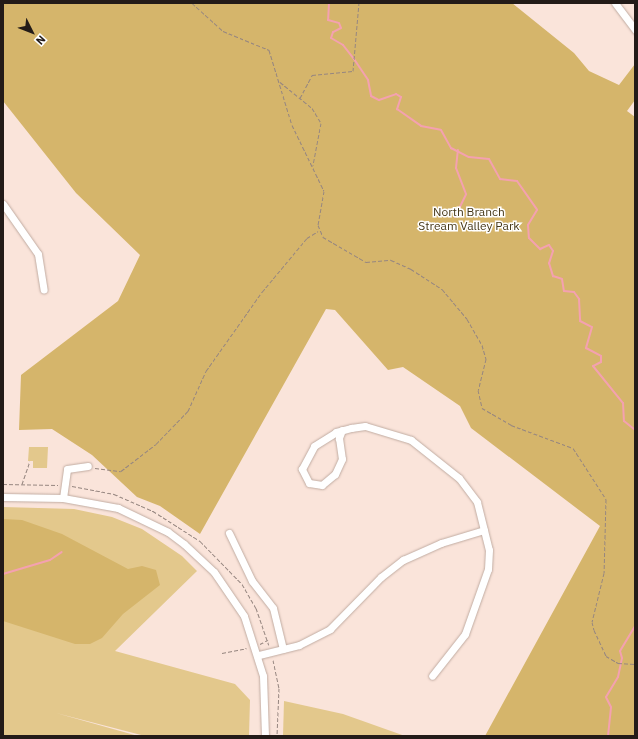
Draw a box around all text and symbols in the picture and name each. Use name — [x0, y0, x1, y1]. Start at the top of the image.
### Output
north arrow — [12, 12, 52, 52]
text: N — [33, 32, 49, 48]
park label: North Branch Stream Valley Park — [418, 205, 520, 233]

